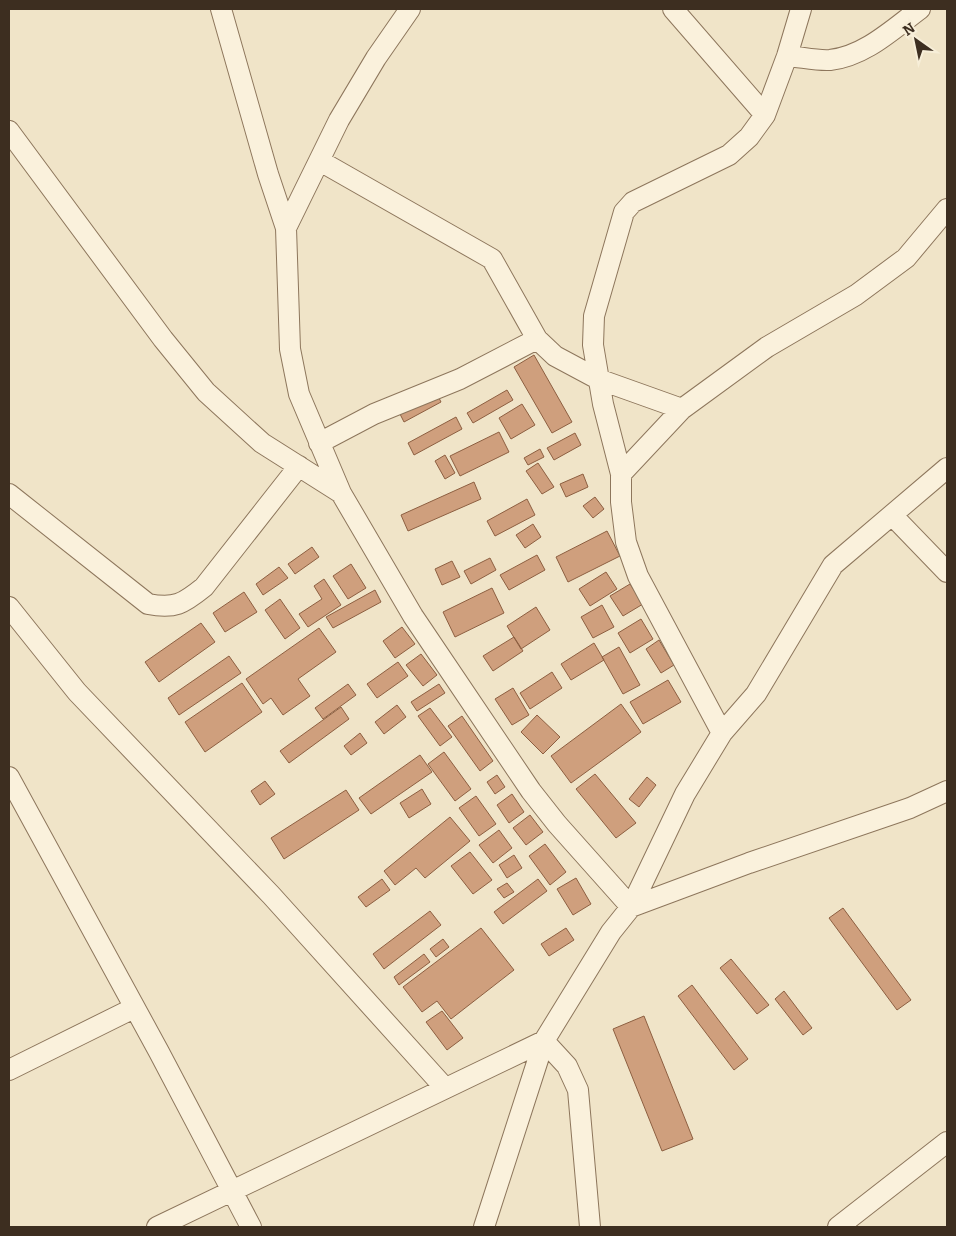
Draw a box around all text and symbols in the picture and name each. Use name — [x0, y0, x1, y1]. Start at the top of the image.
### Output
north arrow — [891, 15, 941, 65]
text: N — [900, 19, 919, 40]

